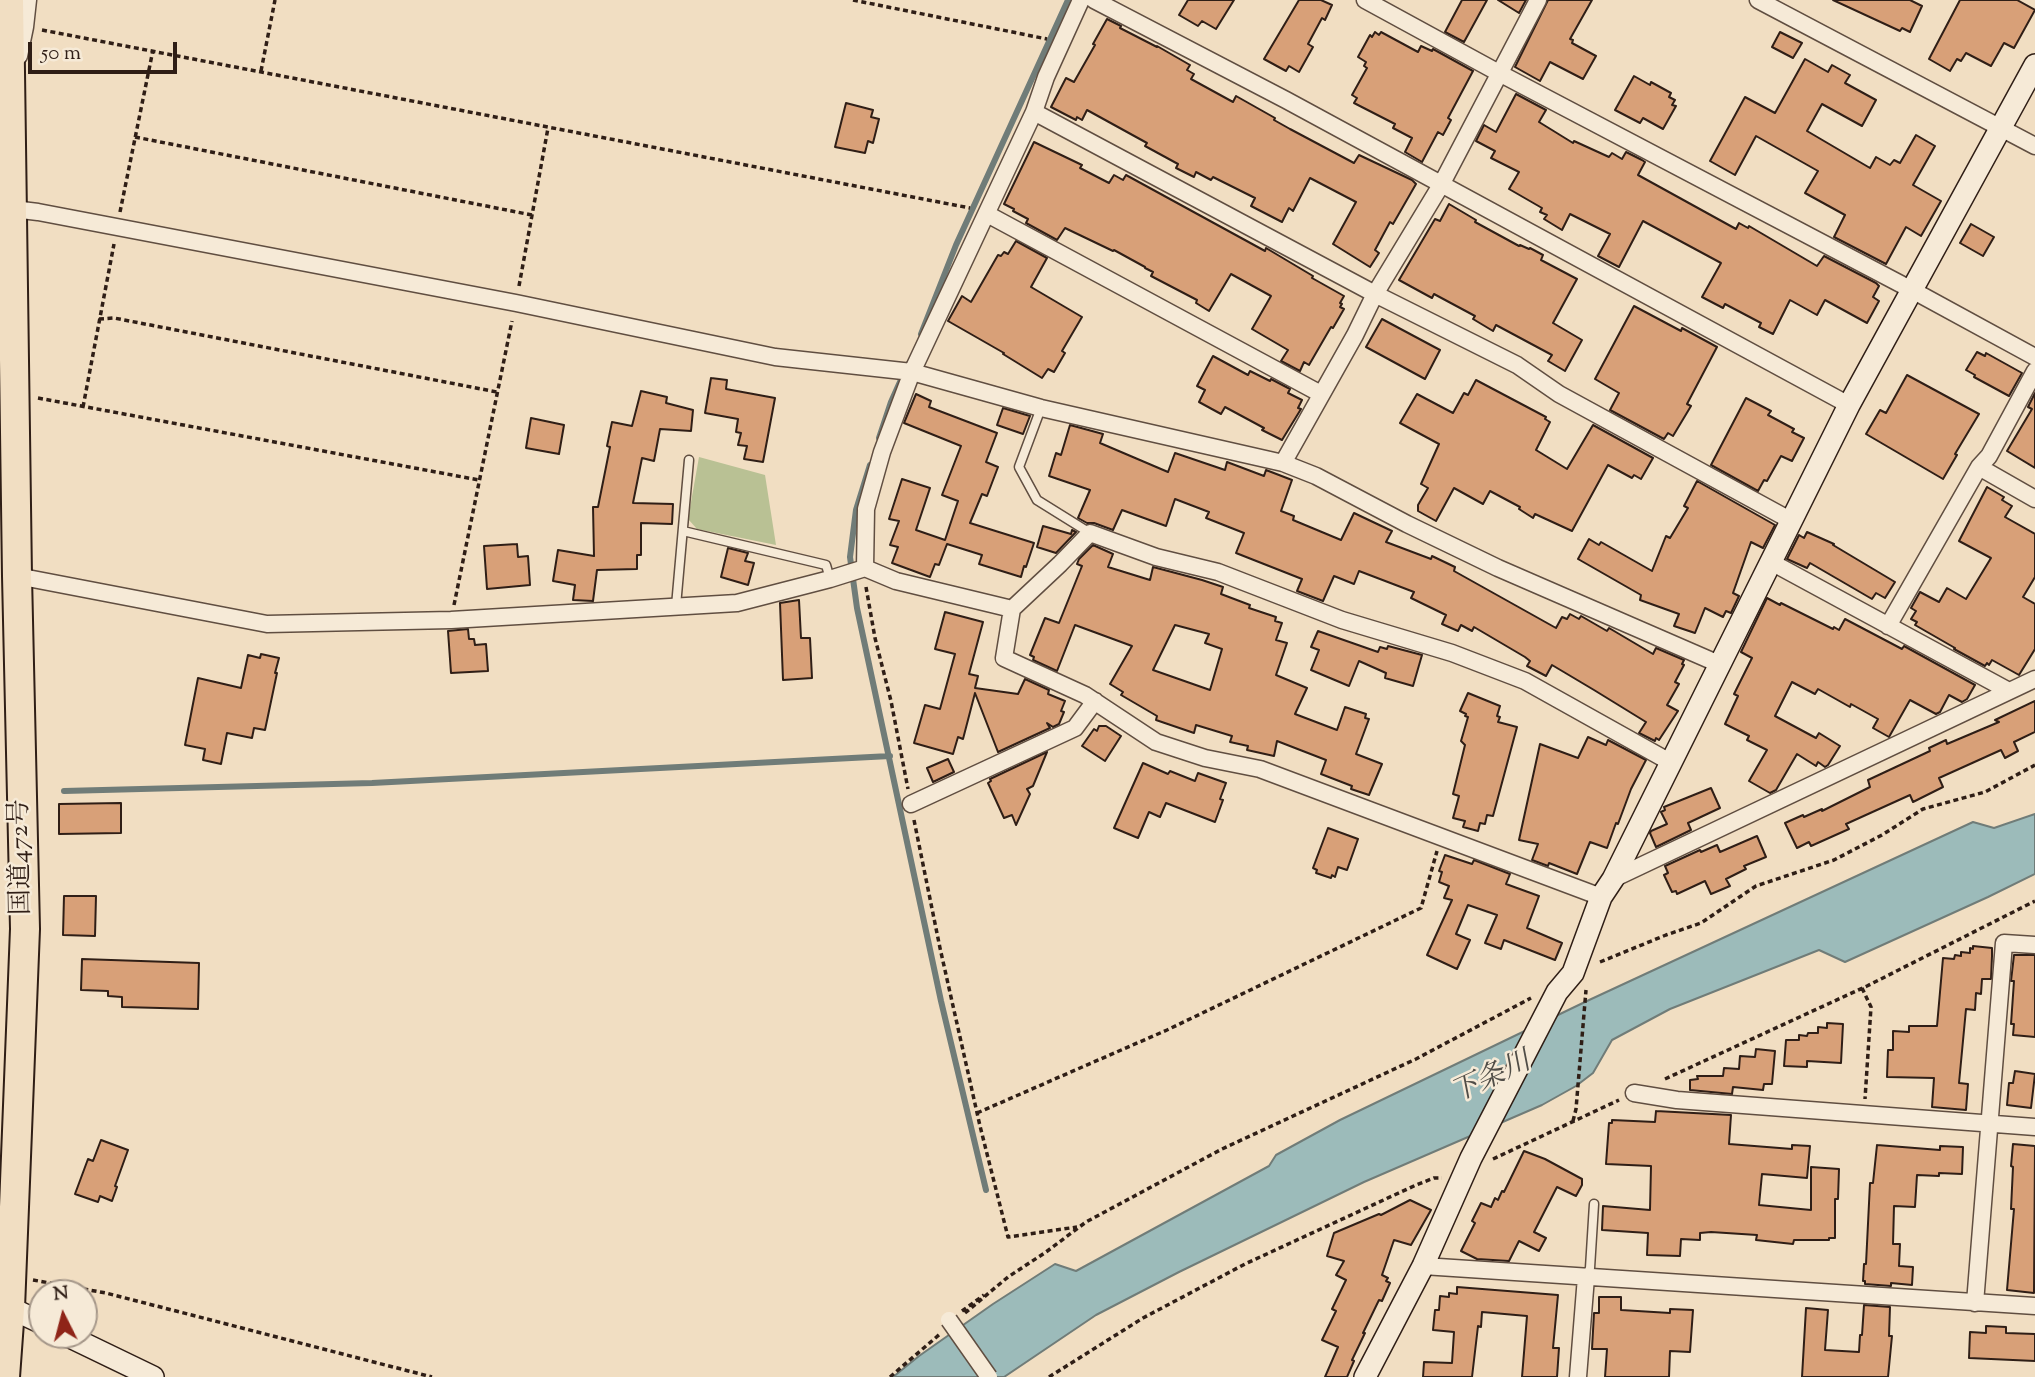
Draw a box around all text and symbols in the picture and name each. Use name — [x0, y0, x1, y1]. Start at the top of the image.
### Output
scale bar — [32, 28, 180, 72]
text: 50 m — [41, 39, 81, 69]
street label: 国道472号 — [6, 799, 40, 915]
water label: 下条川 — [1447, 1047, 1537, 1113]
north arrow — [28, 1279, 98, 1349]
text: N — [52, 1280, 70, 1309]

